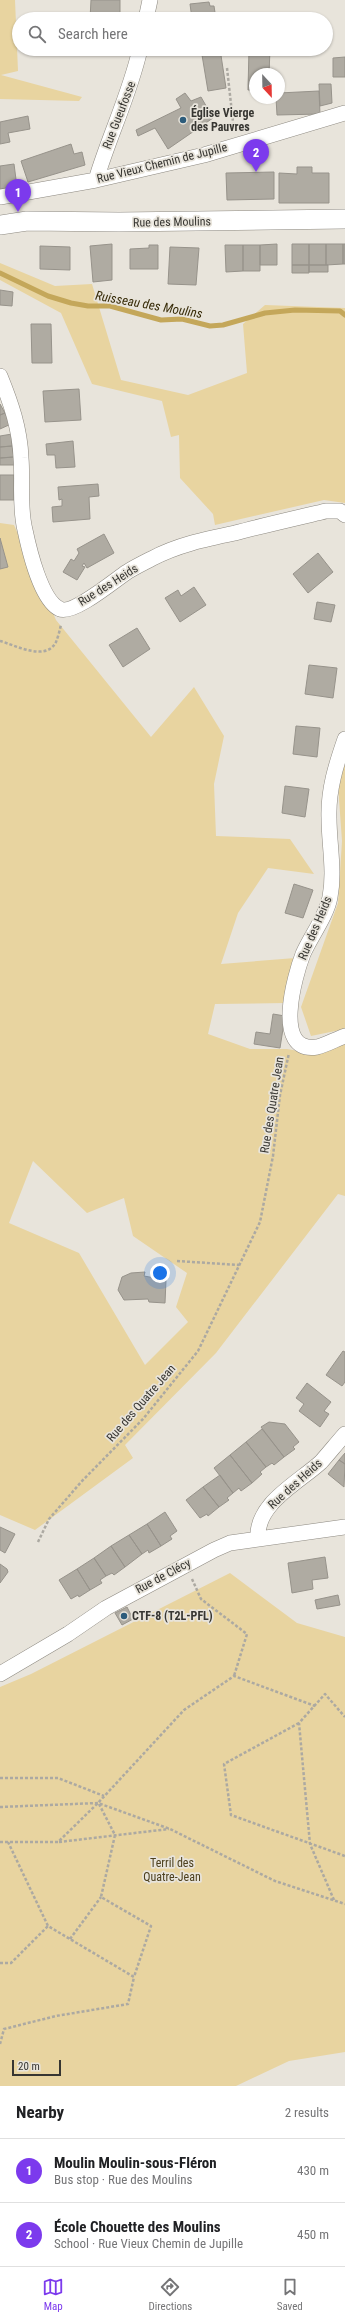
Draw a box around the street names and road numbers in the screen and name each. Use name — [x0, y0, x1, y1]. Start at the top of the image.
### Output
street label: Rue Gueufosse — [100, 79, 138, 151]
street label: Rue Vieux Chemin de Jupille — [95, 140, 229, 186]
street label: Rue des Moulins — [133, 214, 211, 230]
street label: Rue des Heids — [76, 561, 140, 609]
street label: Rue des Heids — [295, 894, 335, 962]
street label: Rue des Quatre Jean — [257, 1056, 287, 1154]
street label: Rue des Quatre Jean — [104, 1361, 178, 1444]
street label: Rue des Heids — [265, 1456, 325, 1512]
street label: Rue de Clécy — [133, 1556, 193, 1596]

